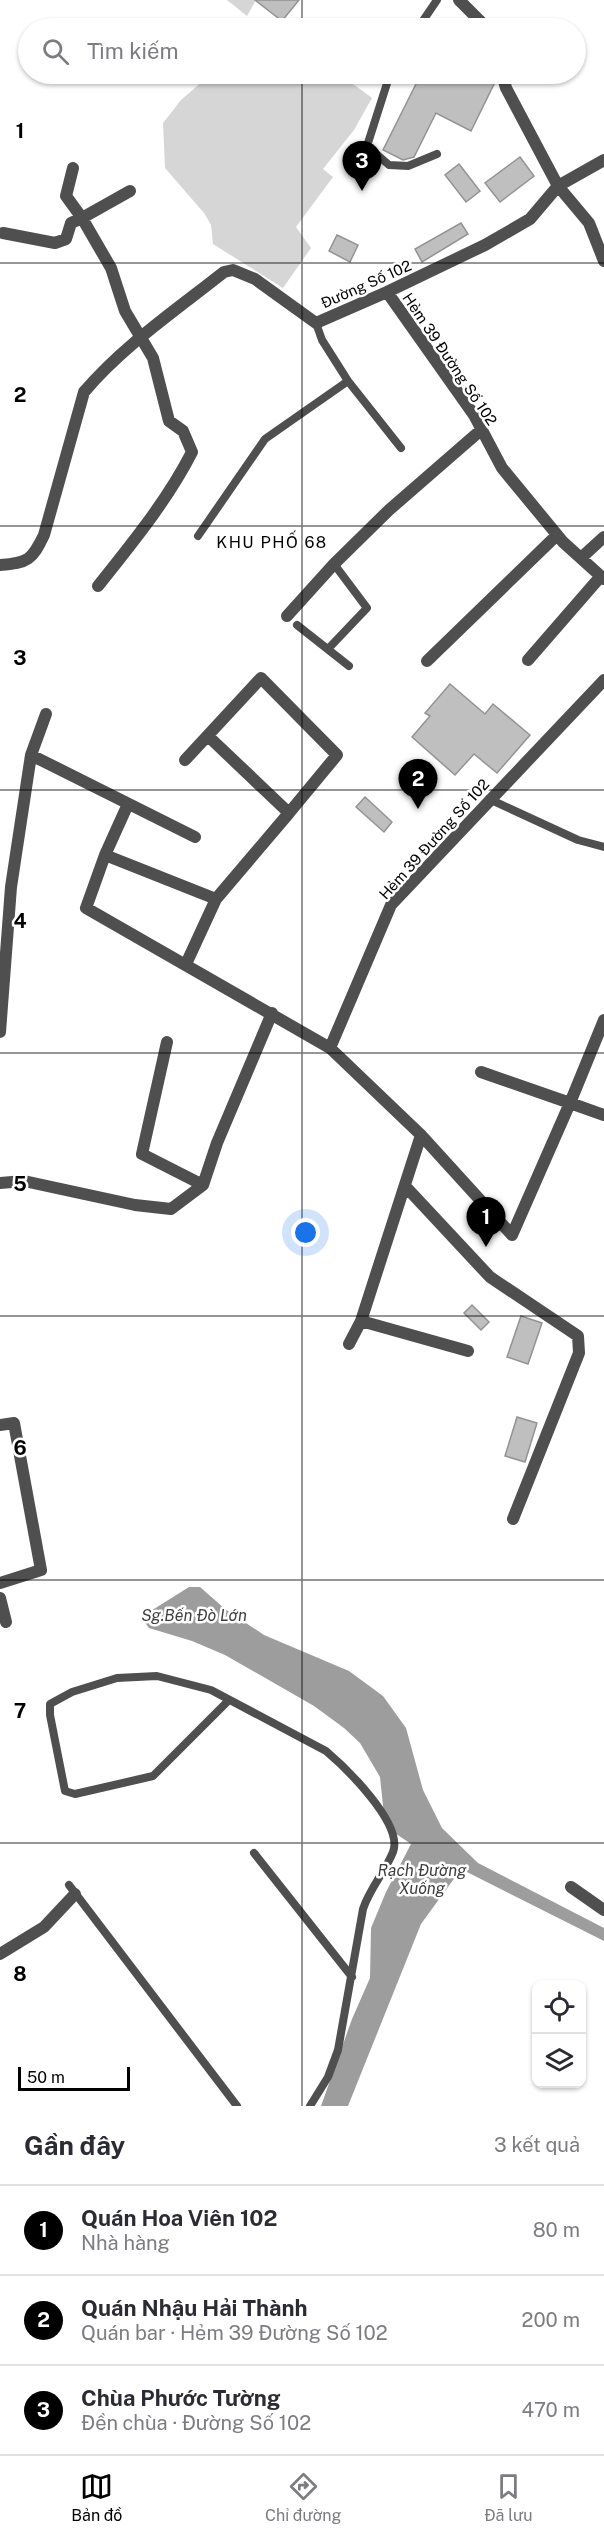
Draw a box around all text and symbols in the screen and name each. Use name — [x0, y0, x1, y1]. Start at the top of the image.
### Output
search box — [18, 18, 586, 84]
icon: search — [39, 35, 72, 68]
text: Tìm kiếm — [87, 38, 178, 64]
text: 1 — [16, 119, 24, 143]
pin: 3 — [342, 142, 382, 191]
street label: Đường Số 102 — [318, 256, 414, 311]
street label: Hẻm 39 Đường Số 102 — [399, 290, 501, 428]
text: 2 — [14, 383, 26, 407]
district label: KHU PHỐ 68 — [216, 530, 328, 552]
text: 3 — [13, 646, 27, 670]
pin: 2 — [398, 760, 438, 809]
street label: Hẻm 39 Đường Số 102 — [375, 775, 493, 903]
text: 4 — [13, 909, 27, 933]
text: 5 — [13, 1172, 27, 1196]
pin: 1 — [466, 1198, 506, 1247]
your location — [291, 1218, 320, 1247]
text: 6 — [13, 1436, 27, 1460]
water label: Sg.Bến Đò Lớn — [141, 1606, 247, 1625]
text: 7 — [14, 1699, 26, 1723]
water label: Rạch Đường Xuống — [377, 1861, 467, 1898]
text: 8 — [13, 1962, 27, 1986]
map controls — [532, 1980, 586, 2088]
button: locate — [532, 1980, 586, 2034]
button: layers — [532, 2034, 586, 2088]
scale bar — [18, 2064, 130, 2092]
text: 50 m — [27, 2068, 65, 2087]
text: Gần đây — [24, 2130, 125, 2161]
text: 3 kết quả — [494, 2133, 580, 2157]
text: Quán Hoa Viên 102 — [81, 2205, 277, 2231]
text: 1 — [39, 2218, 48, 2242]
text: 80 m — [533, 2218, 580, 2242]
text: Nhà hàng — [81, 2231, 170, 2255]
text: Quán Nhậu Hải Thành — [81, 2295, 308, 2321]
text: 2 — [37, 2308, 50, 2332]
text: 200 m — [522, 2308, 580, 2332]
text: Quán bar · Hẻm 39 Đường Số 102 — [81, 2321, 388, 2345]
text: Chùa Phước Tường — [81, 2385, 281, 2411]
text: 3 — [37, 2398, 50, 2422]
text: 470 m — [521, 2398, 580, 2422]
text: Đền chùa · Đường Số 102 — [81, 2411, 311, 2435]
tab: Bản đồ — [71, 2470, 122, 2525]
tab: Chỉ đường — [265, 2470, 342, 2525]
tab: Đã lưu — [484, 2470, 533, 2525]

